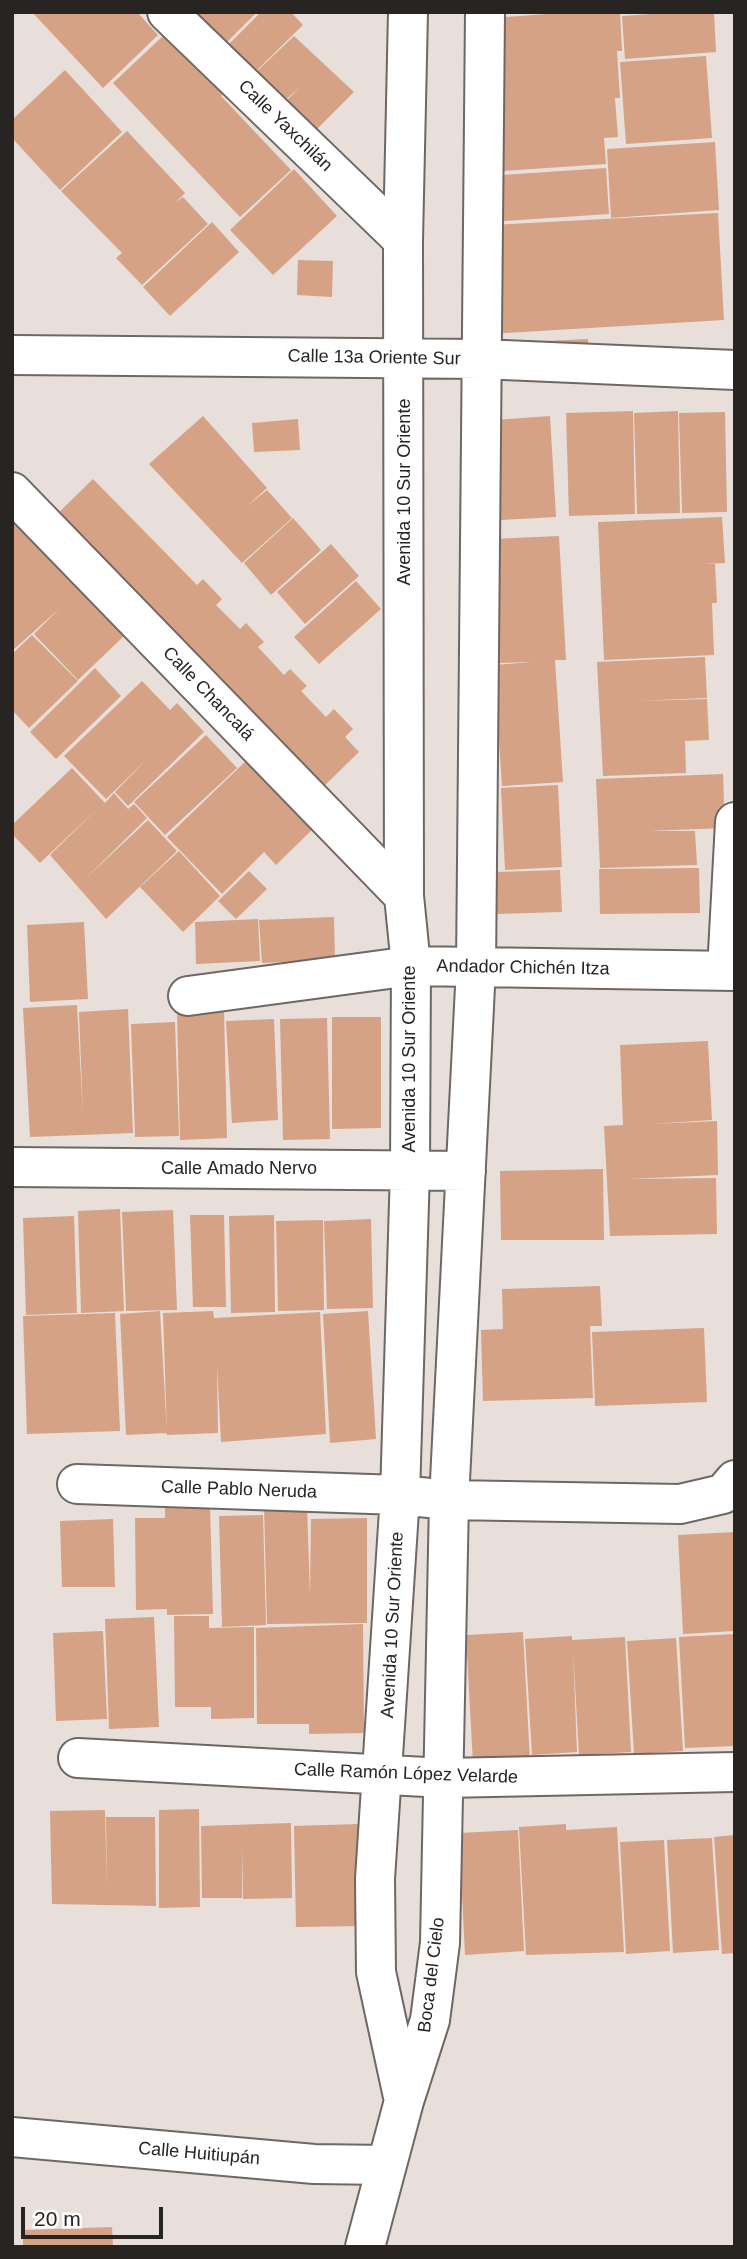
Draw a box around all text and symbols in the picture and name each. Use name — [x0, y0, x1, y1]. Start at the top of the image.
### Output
street label: Calle Yaxchilán — [233, 76, 337, 176]
street label: Calle 13a Oriente Sur — [287, 346, 461, 370]
street label: Avenida 10 Sur Oriente — [394, 399, 416, 585]
street label: Calle Chancalá — [158, 643, 258, 745]
street label: Andador Chichén Itza — [436, 956, 610, 980]
street label: Avenida 10 Sur Oriente — [399, 966, 421, 1152]
street label: Calle Amado Nervo — [161, 1158, 317, 1180]
street label: Calle Pablo Neruda — [161, 1476, 317, 1504]
street label: Avenida 10 Sur Oriente — [377, 1531, 409, 1719]
street label: Calle Ramón López Velarde — [294, 1759, 518, 1789]
street label: Boca del Cielo — [414, 1916, 450, 2034]
street label: Calle Huitiupán — [137, 2138, 261, 2170]
scale bar — [24, 2192, 166, 2236]
text: 20 m — [34, 2207, 81, 2230]

